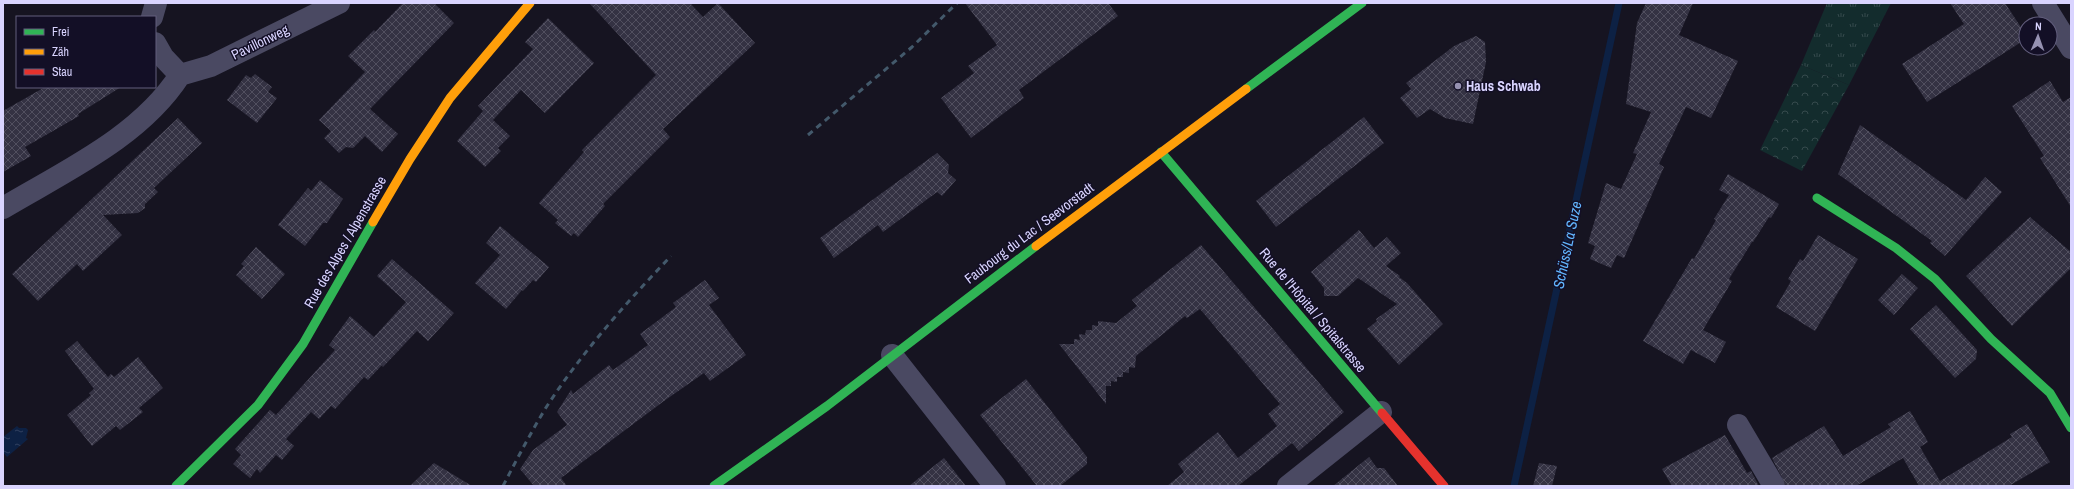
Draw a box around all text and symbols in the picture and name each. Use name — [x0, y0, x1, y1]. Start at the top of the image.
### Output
legend — [16, 16, 156, 88]
north arrow — [2018, 16, 2058, 56]
text: N — [2035, 19, 2042, 33]
street label: Pavillonweg — [228, 20, 292, 64]
text: Frei — [52, 24, 70, 40]
text: Zäh — [52, 44, 69, 60]
text: Stau — [52, 64, 72, 80]
place label: Haus Schwab — [1466, 77, 1541, 95]
marker: Haus Schwab — [1453, 81, 1463, 91]
street label: Rue des Alpes / Alpenstrasse — [300, 173, 390, 311]
street label: Faubourg du Lac / Seevorstadt — [961, 179, 1097, 287]
water label: Schüss/La Suze — [1547, 199, 1587, 291]
street label: Rue de l'Hôpital / Spitalstrasse — [1256, 244, 1370, 376]

